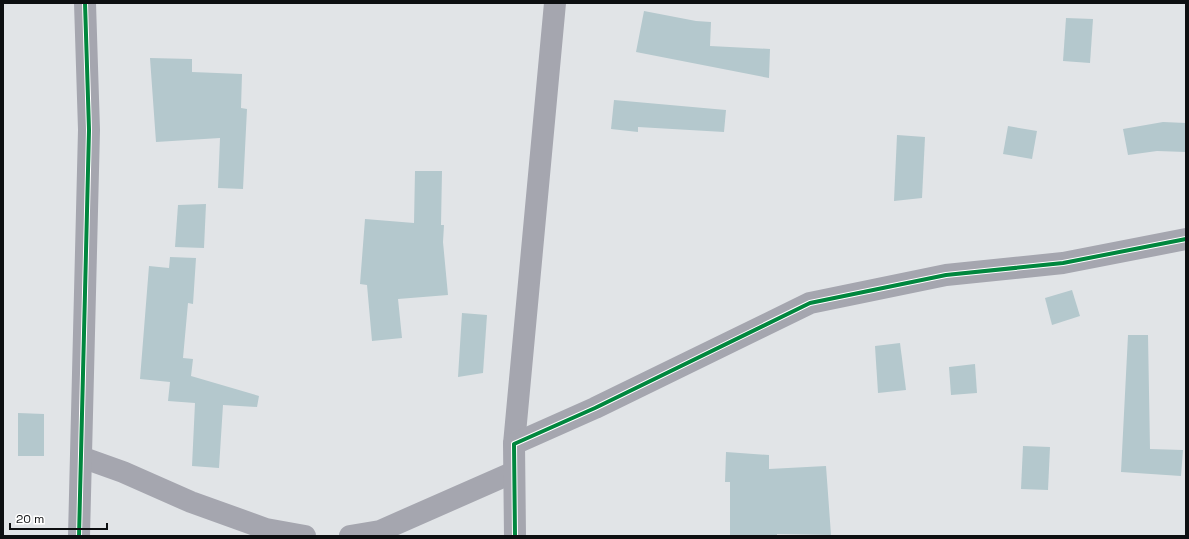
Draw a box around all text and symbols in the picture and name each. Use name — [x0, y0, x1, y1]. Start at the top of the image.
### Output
scale bar — [10, 505, 107, 531]
text: 20 m — [16, 511, 44, 527]

